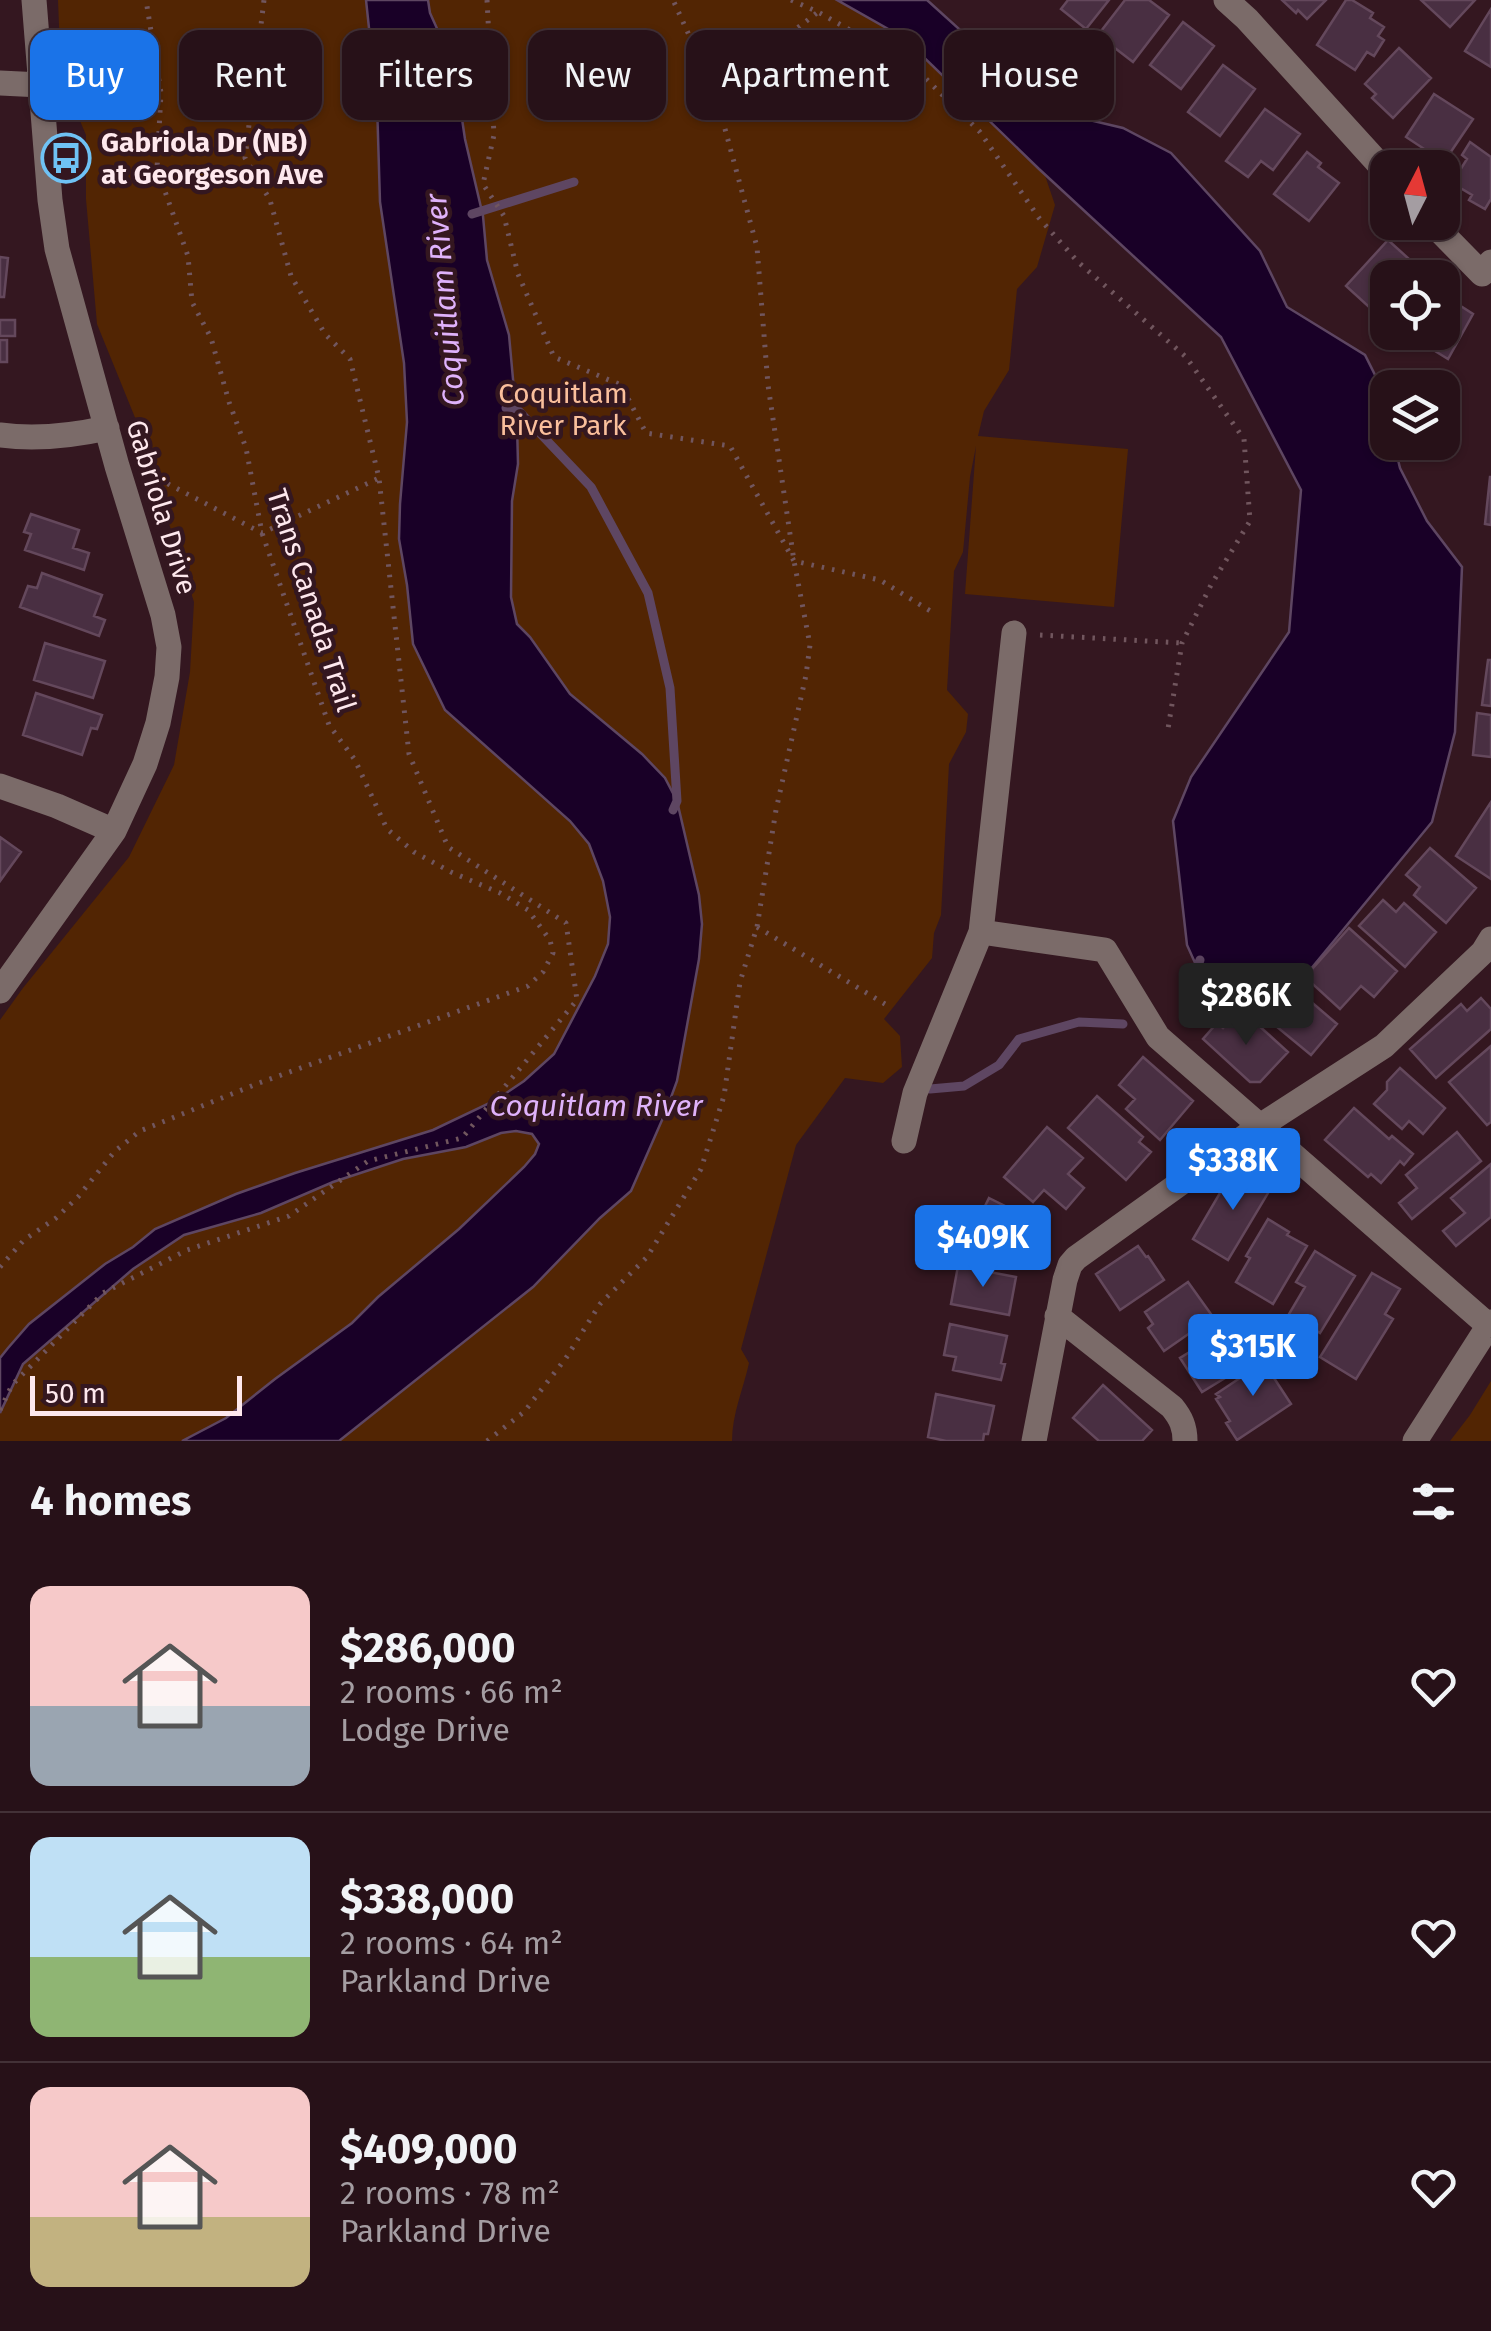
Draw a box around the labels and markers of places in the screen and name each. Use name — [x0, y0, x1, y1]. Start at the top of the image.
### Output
place label: Gabriola Dr (NB) at Georgeson Ave — [101, 126, 324, 191]
bus stop icon: Gabriola Dr (NB) at Georgeson Ave — [40, 132, 92, 184]
pin: $286K — [1176, 963, 1316, 1048]
pin: $338K — [1163, 1128, 1303, 1213]
pin: $409K — [913, 1205, 1053, 1290]
pin: $315K — [1183, 1314, 1323, 1399]

